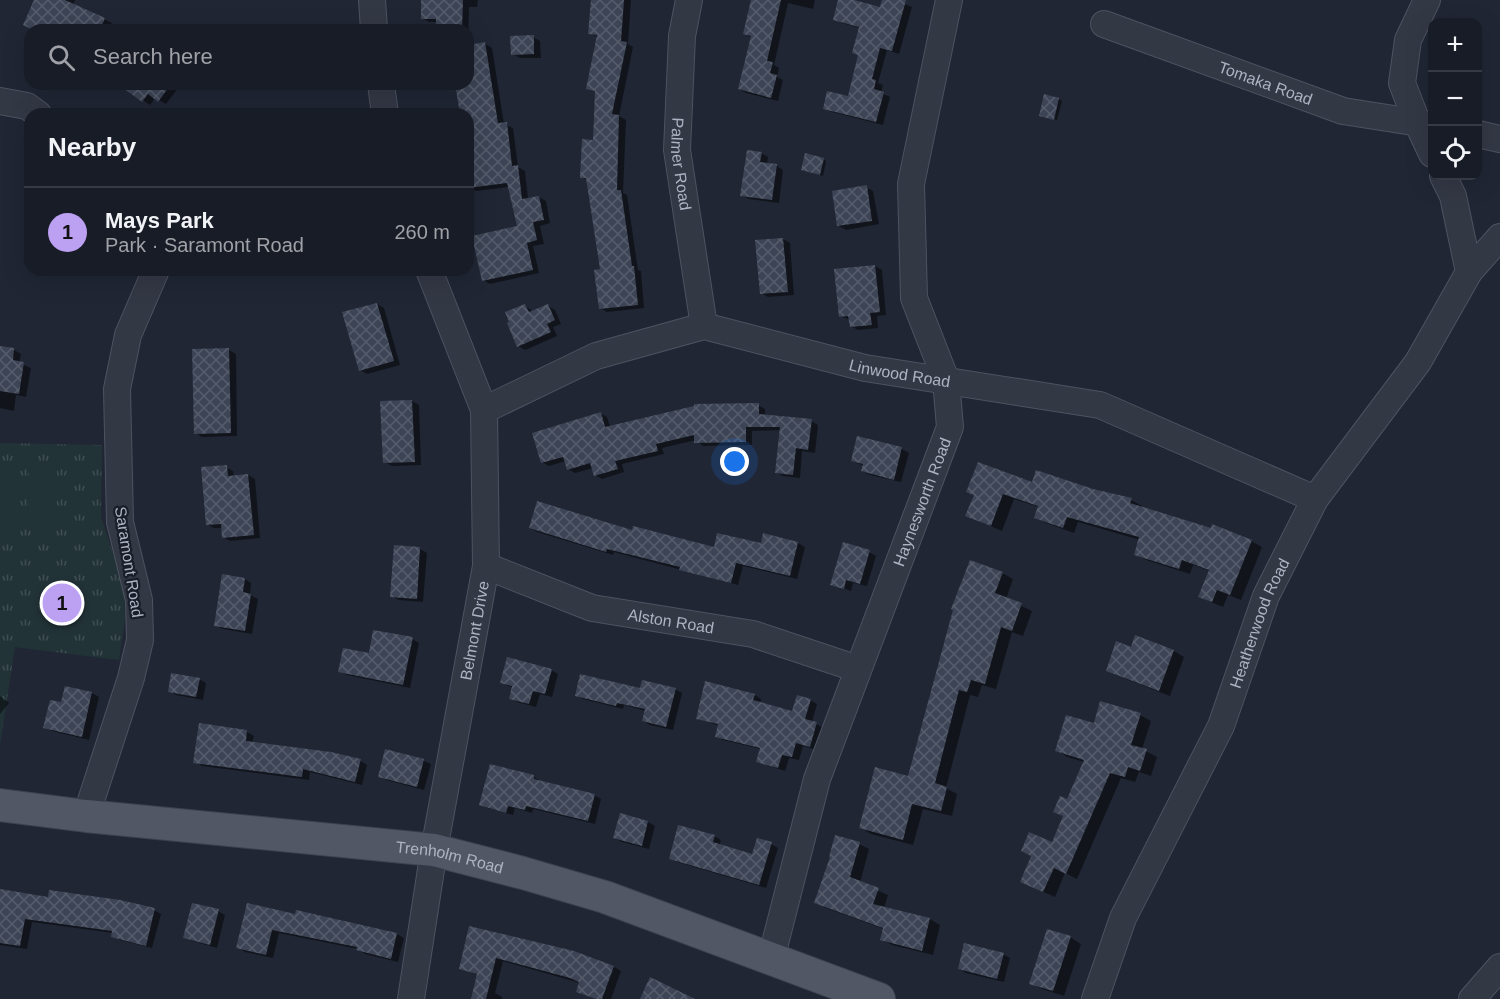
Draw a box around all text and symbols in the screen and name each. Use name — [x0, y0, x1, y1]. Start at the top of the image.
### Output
map controls — [1428, 18, 1482, 180]
button: + — [1428, 18, 1482, 72]
search box — [24, 24, 474, 90]
icon: search — [45, 41, 78, 74]
text: Search here — [93, 44, 213, 69]
street label: Tomaka Road — [1216, 58, 1315, 108]
button: − — [1428, 72, 1482, 126]
street label: Palmer Road — [668, 117, 695, 212]
button: locate — [1428, 126, 1482, 180]
text: Nearby — [48, 132, 136, 162]
text: Mays Park — [105, 208, 214, 233]
text: 1 — [62, 221, 73, 243]
text: 260 m — [394, 221, 450, 243]
text: Park · Saramont Road — [105, 234, 304, 256]
street label: Linwood Road — [847, 356, 952, 390]
street label: Haynesworth Road — [890, 435, 954, 569]
your location — [720, 447, 749, 476]
street label: Saramont Road — [112, 505, 146, 619]
street label: Heatherwood Road — [1226, 555, 1292, 690]
street label: Belmont Drive — [457, 579, 492, 681]
pin: 1 — [42, 580, 82, 626]
street label: Alston Road — [627, 605, 715, 636]
street label: Trenholm Road — [395, 838, 505, 876]

